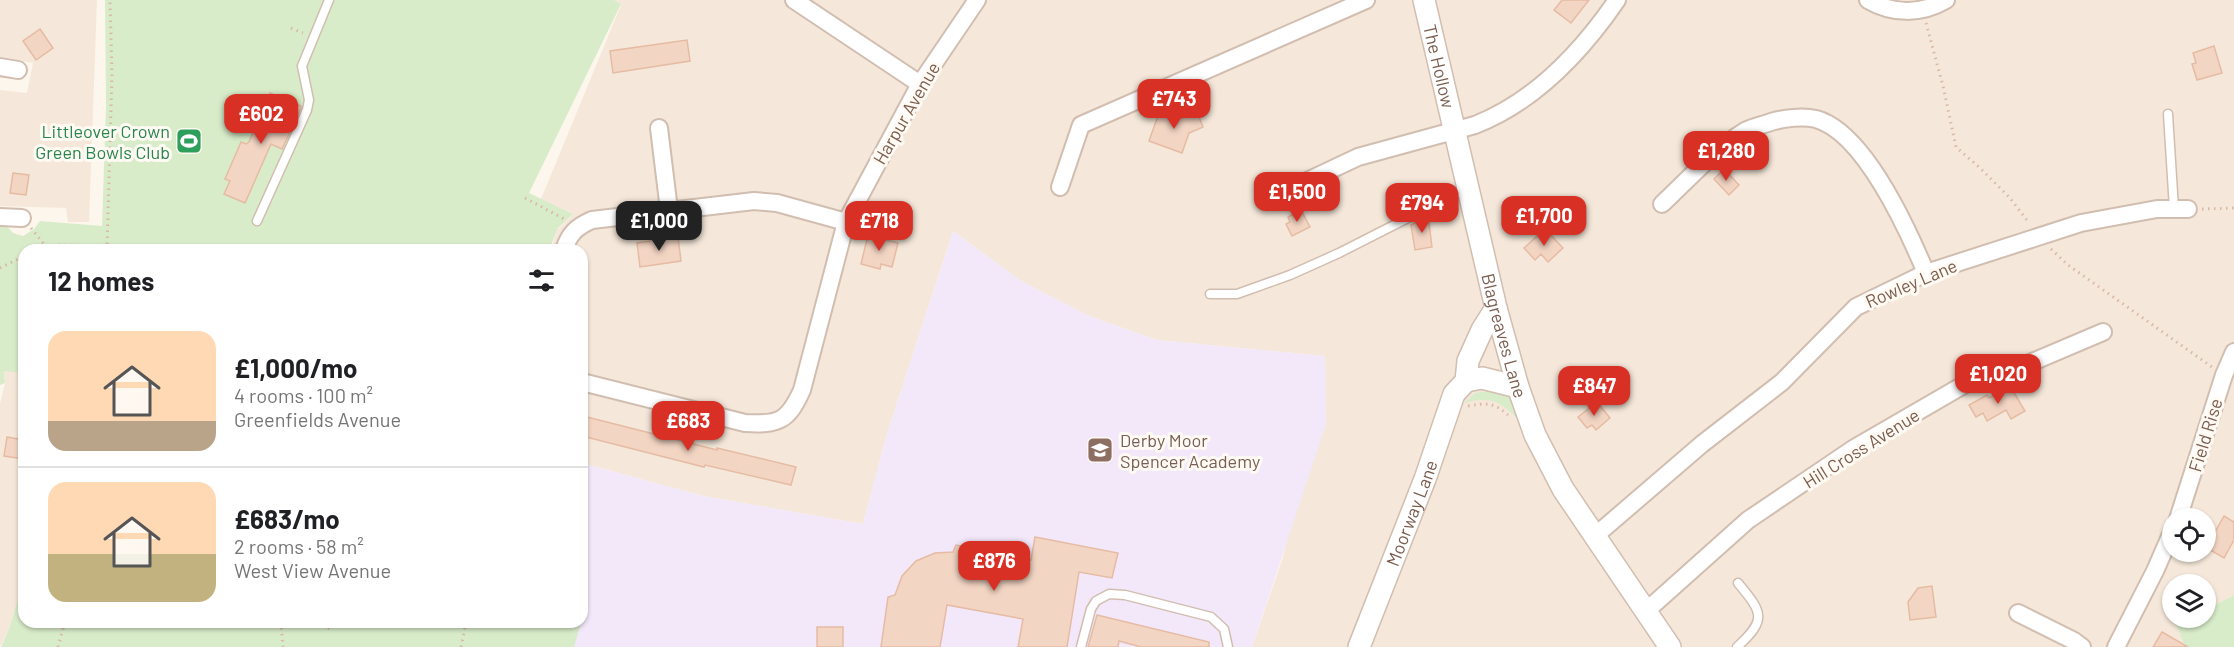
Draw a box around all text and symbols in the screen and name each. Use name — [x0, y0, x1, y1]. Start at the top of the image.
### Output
street label: The Hollow — [1419, 22, 1460, 110]
street label: Harpur Avenue — [868, 58, 944, 168]
pin: £743 — [1138, 79, 1210, 130]
text: £743 — [1151, 86, 1197, 110]
pin: £602 — [225, 94, 297, 145]
text: £602 — [238, 101, 284, 125]
place label: Littleover Crown Green Bowls Club — [35, 120, 170, 163]
sports icon: Littleover Crown Green Bowls Club — [174, 126, 204, 156]
pin: £1,280 — [1677, 131, 1775, 182]
text: £1,280 — [1697, 138, 1755, 162]
pin: £1,500 — [1248, 172, 1346, 223]
text: £1,500 — [1268, 179, 1326, 203]
pin: £794 — [1386, 183, 1458, 234]
text: £794 — [1400, 190, 1444, 214]
pin: £1,700 — [1495, 196, 1593, 247]
pin: £1,000 — [610, 201, 708, 252]
pin: £718 — [843, 201, 915, 252]
text: £1,700 — [1515, 203, 1573, 227]
text: £1,000 — [630, 208, 688, 232]
text: £718 — [859, 208, 899, 232]
street label: Rowley Lane — [1862, 254, 1960, 312]
icon: filters — [525, 264, 558, 297]
text: 12 homes — [48, 265, 154, 296]
street label: Blagreaves Lane — [1477, 271, 1532, 401]
text: £1,000/mo — [234, 352, 357, 383]
pin: £1,020 — [1949, 354, 2047, 405]
icon: home — [96, 355, 168, 427]
text: £1,020 — [1969, 361, 2027, 385]
pin: £847 — [1558, 366, 1630, 417]
text: £847 — [1572, 373, 1616, 397]
text: 4 rooms · 100 m² — [234, 383, 373, 407]
street label: Field Rise — [2183, 396, 2227, 474]
pin: £683 — [652, 401, 724, 452]
street label: Hill Cross Avenue — [1799, 403, 1923, 493]
text: Greenfields Avenue — [234, 407, 401, 431]
text: £683 — [666, 408, 710, 432]
place label: Derby Moor Spencer Academy — [1120, 429, 1260, 472]
school or university icon: Derby Moor Spencer Academy — [1085, 435, 1115, 465]
street label: Moorway Lane — [1381, 457, 1442, 569]
text: £683/mo — [234, 503, 340, 534]
icon: home — [96, 506, 168, 578]
map controls — [2162, 508, 2216, 628]
button: locate — [2162, 508, 2216, 562]
text: 2 rooms · 58 m² — [234, 534, 364, 558]
pin: £876 — [958, 541, 1030, 592]
text: £876 — [972, 548, 1016, 572]
text: West View Avenue — [234, 558, 391, 582]
button: layers — [2162, 574, 2216, 628]

